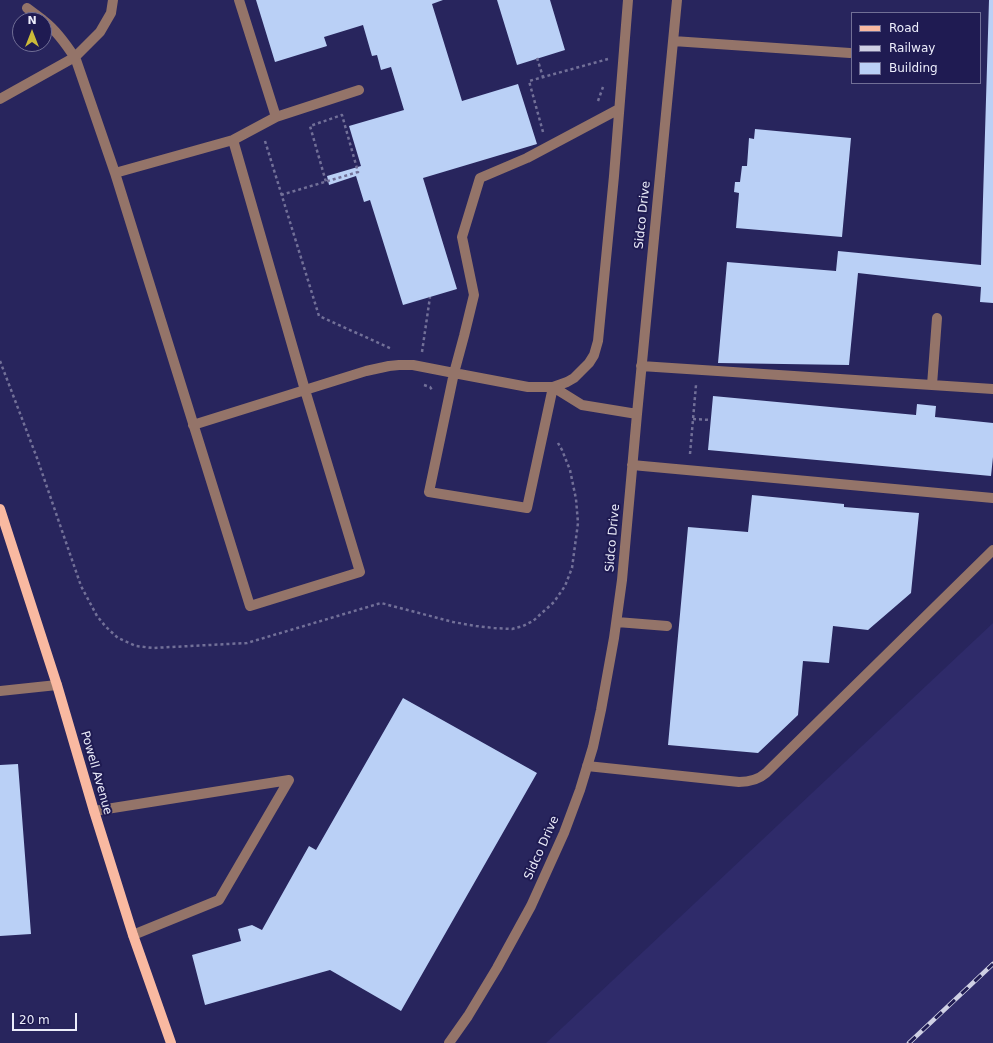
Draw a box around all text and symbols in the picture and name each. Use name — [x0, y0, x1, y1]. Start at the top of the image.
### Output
north arrow — [12, 12, 52, 52]
legend — [851, 12, 981, 84]
text: N — [27, 14, 37, 27]
text: Road — [889, 21, 919, 35]
text: Railway — [889, 41, 935, 55]
text: Building — [889, 61, 938, 75]
street label: Sidco Drive — [632, 180, 654, 250]
street label: Sidco Drive — [603, 503, 623, 573]
street label: Powell Avenue — [77, 729, 115, 817]
street label: Sidco Drive — [522, 814, 562, 882]
scale bar — [14, 1005, 79, 1031]
text: 20 m — [19, 1013, 50, 1027]

